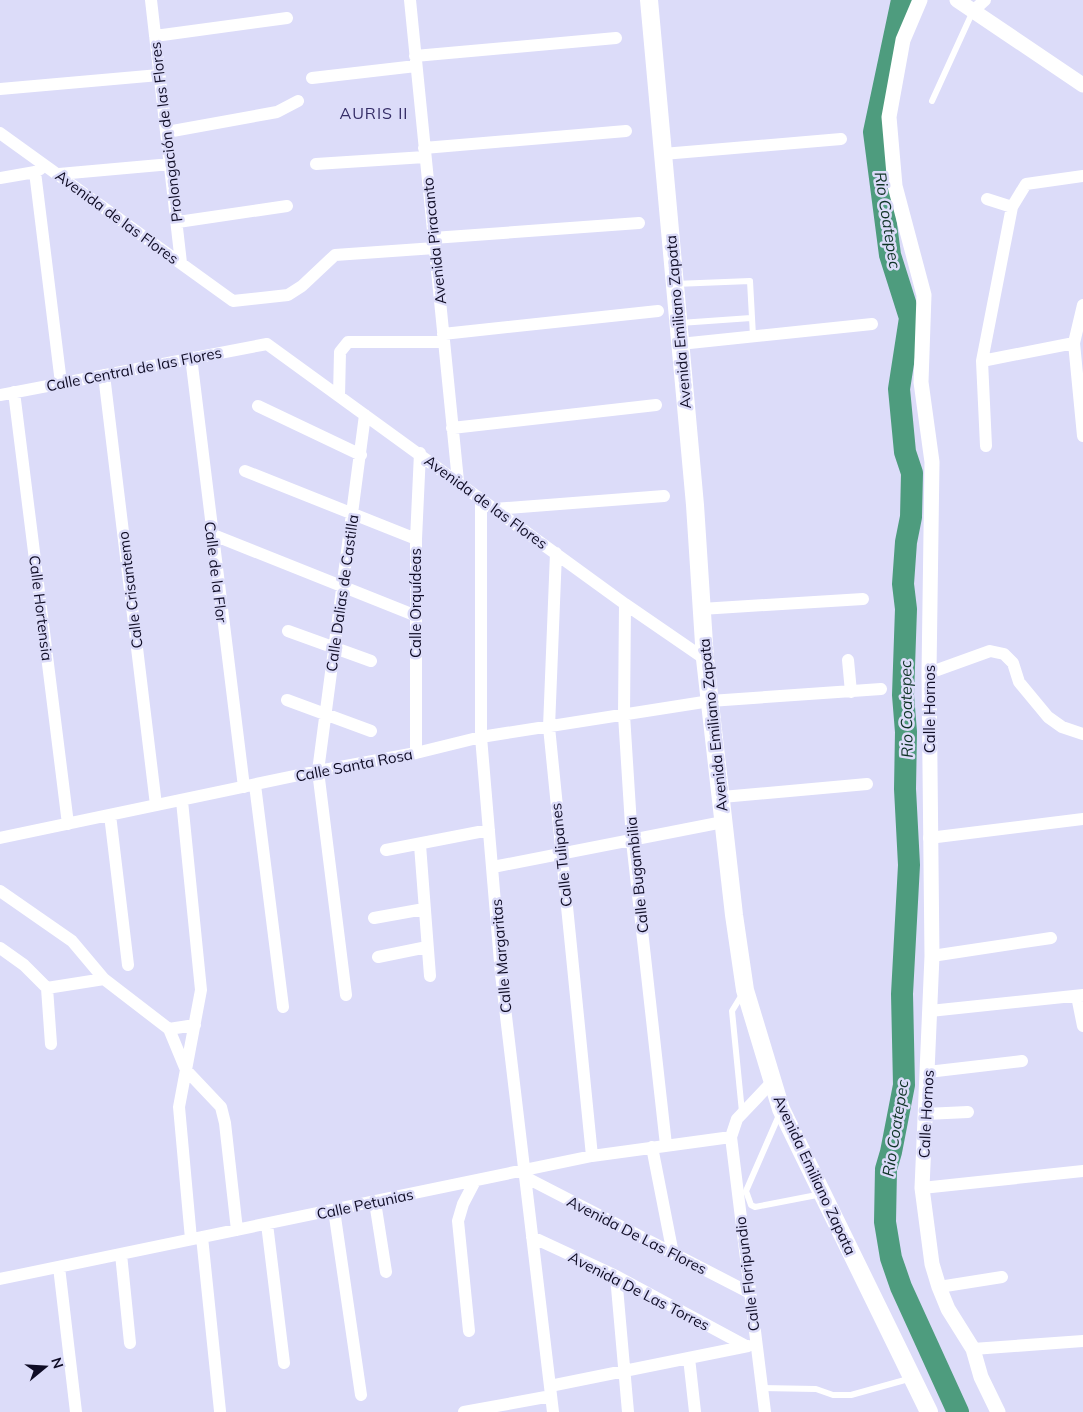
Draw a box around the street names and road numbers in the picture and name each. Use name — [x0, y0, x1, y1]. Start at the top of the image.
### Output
street label: Prolongación de las Flores — [146, 41, 186, 223]
street label: Avenida de las Flores — [52, 166, 182, 268]
street label: Avenida Piracanto — [418, 177, 450, 305]
street label: Avenida Emiliano Zapata — [661, 235, 695, 409]
street label: Calle Central de las Flores — [45, 343, 223, 395]
street label: Avenida de las Flores — [421, 451, 551, 553]
street label: Calle Dalias de Castilla — [322, 513, 362, 673]
street label: Calle de la Flor — [200, 520, 232, 624]
street label: Calle Crisantemo — [113, 530, 147, 650]
street label: Calle Orquídeas — [406, 548, 425, 658]
street label: Calle Hortensia — [25, 554, 57, 662]
street label: Avenida Emiliano Zapata — [694, 638, 732, 812]
street label: Calle Hornos — [920, 665, 939, 753]
street label: Calle Santa Rosa — [294, 744, 414, 786]
street label: Calle Tulipanes — [546, 802, 576, 908]
street label: Calle Bugambilia — [621, 816, 653, 934]
street label: Calle Margaritas — [487, 898, 515, 1014]
street label: Calle Hornos — [914, 1069, 938, 1159]
street label: Avenida Emiliano Zapata — [770, 1092, 860, 1258]
street label: Calle Petunias — [315, 1184, 415, 1224]
street label: Avenida De Las Flores — [564, 1192, 710, 1278]
street label: Calle Floripundio — [731, 1216, 763, 1332]
street label: Avenida De Las Torres — [565, 1247, 713, 1335]

